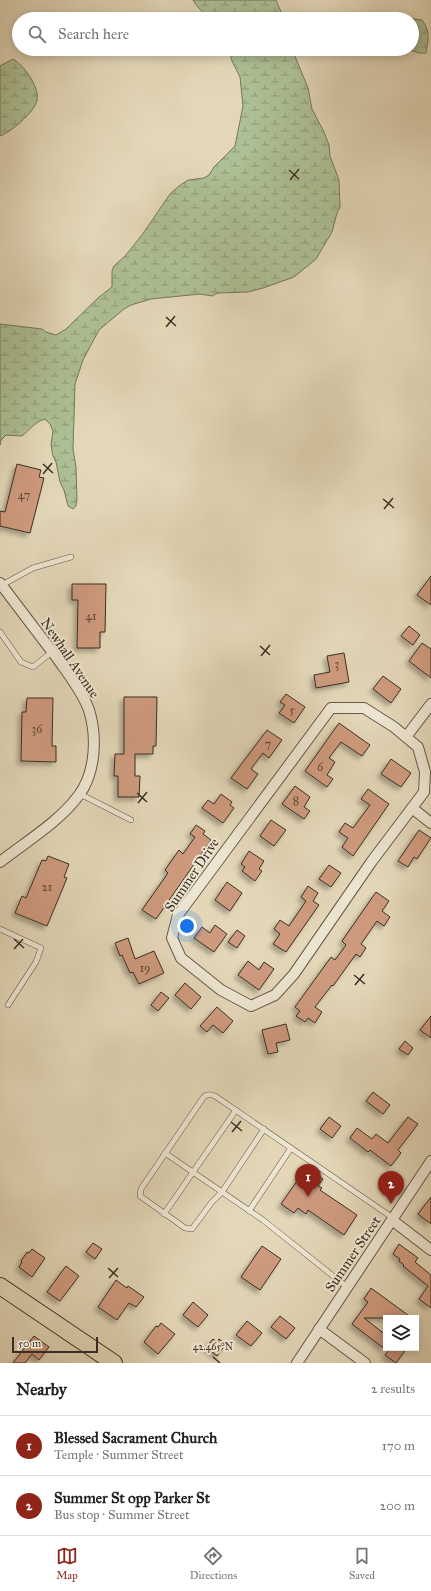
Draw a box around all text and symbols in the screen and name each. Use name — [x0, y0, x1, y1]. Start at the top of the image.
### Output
search box — [12, 12, 419, 56]
icon: search — [26, 23, 48, 45]
text: Search here — [58, 25, 129, 43]
house number: 47 — [18, 488, 30, 502]
house number: 41 — [85, 609, 97, 623]
street label: Newhall Avenue — [37, 615, 103, 701]
house number: 3 — [335, 657, 340, 671]
house number: 5 — [289, 703, 295, 717]
house number: 36 — [32, 722, 43, 736]
house number: 7 — [265, 737, 271, 751]
house number: 6 — [317, 760, 324, 774]
house number: 8 — [293, 794, 299, 808]
street label: Summer Drive — [161, 835, 223, 915]
house number: 21 — [42, 880, 53, 894]
your location — [177, 916, 197, 936]
house number: 19 — [139, 961, 151, 975]
pin: 1 — [295, 1164, 321, 1197]
pin: 2 — [378, 1171, 404, 1204]
street label: Summer Street — [321, 1213, 385, 1295]
map controls — [383, 1315, 419, 1351]
button: layers — [383, 1315, 419, 1351]
scale bar — [12, 1335, 98, 1354]
text: 50 m — [18, 1337, 41, 1350]
text: 42.465°N — [193, 1341, 234, 1353]
text: Nearby — [16, 1379, 67, 1400]
text: 2 results — [371, 1381, 415, 1397]
text: Blessed Sacrament Church — [54, 1429, 217, 1447]
text: 1 — [26, 1438, 32, 1454]
text: 170 m — [382, 1438, 415, 1454]
text: Temple · Summer Street — [54, 1447, 184, 1463]
text: Summer St opp Parker St — [54, 1489, 210, 1507]
text: 2 — [26, 1498, 32, 1514]
text: 200 m — [380, 1498, 415, 1514]
text: Bus stop · Summer Street — [54, 1507, 190, 1523]
tab: Map — [56, 1545, 78, 1582]
tab: Directions — [190, 1545, 237, 1582]
tab: Saved — [349, 1545, 375, 1582]

